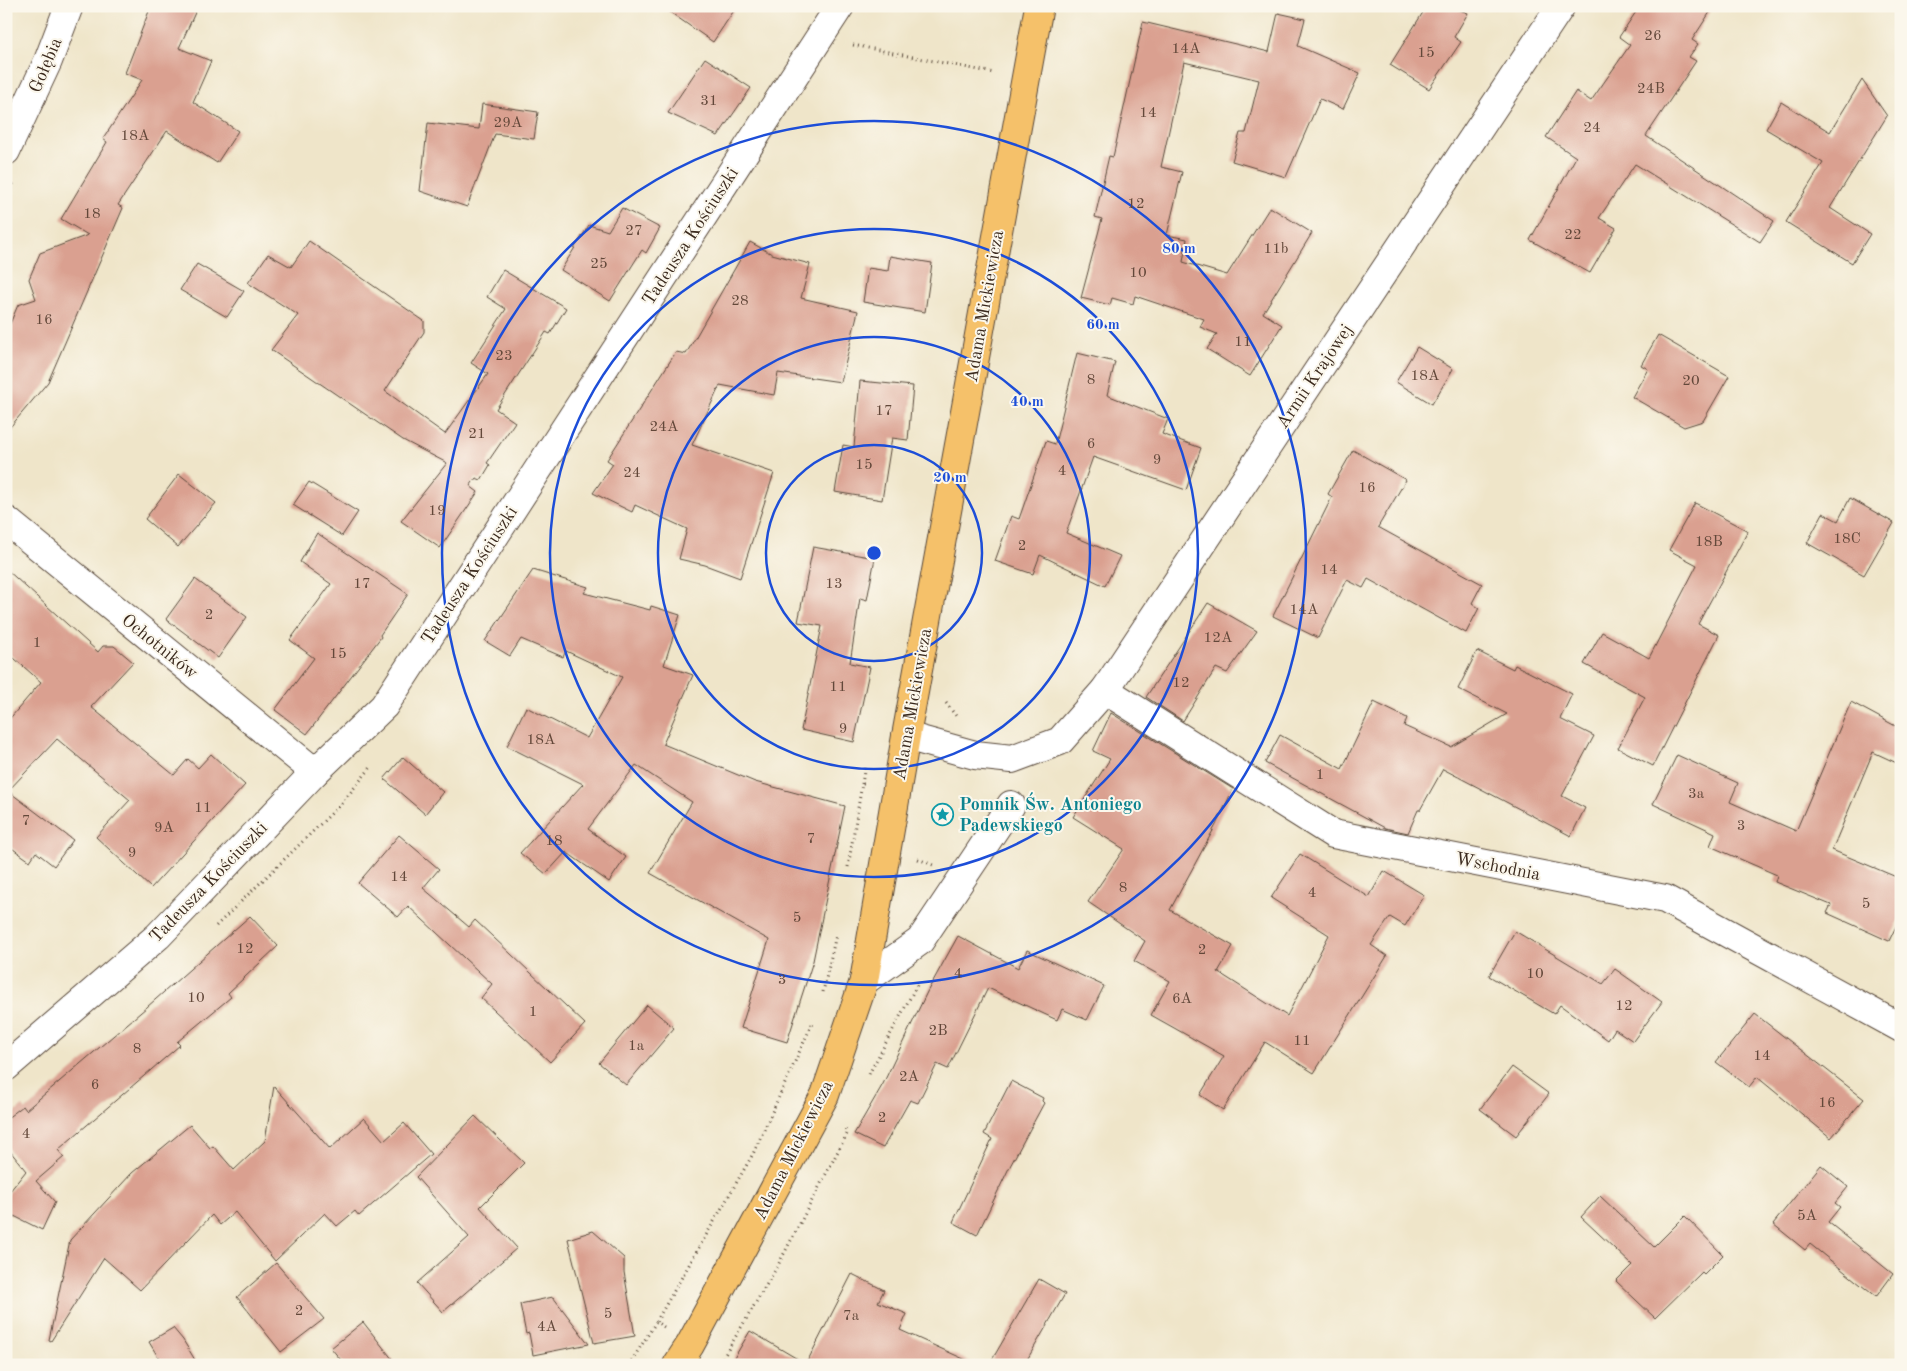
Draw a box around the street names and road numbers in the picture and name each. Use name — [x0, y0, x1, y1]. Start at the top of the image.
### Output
street label: Gołębia — [26, 35, 66, 96]
street label: Tadeusza Kościuszki — [640, 164, 742, 309]
street label: Adama Mickiewicza — [963, 229, 1007, 384]
street label: Armii Krajowej — [1273, 321, 1356, 432]
street label: Tadeusza Kościuszki — [419, 503, 521, 648]
street label: Ochotników — [118, 611, 201, 683]
street label: Adama Mickiewicza — [891, 627, 935, 782]
street label: Tadeusza Kościuszki — [147, 819, 271, 947]
street label: Wschodnia — [1454, 850, 1542, 884]
street label: Adama Mickiewicza — [751, 1078, 837, 1223]

